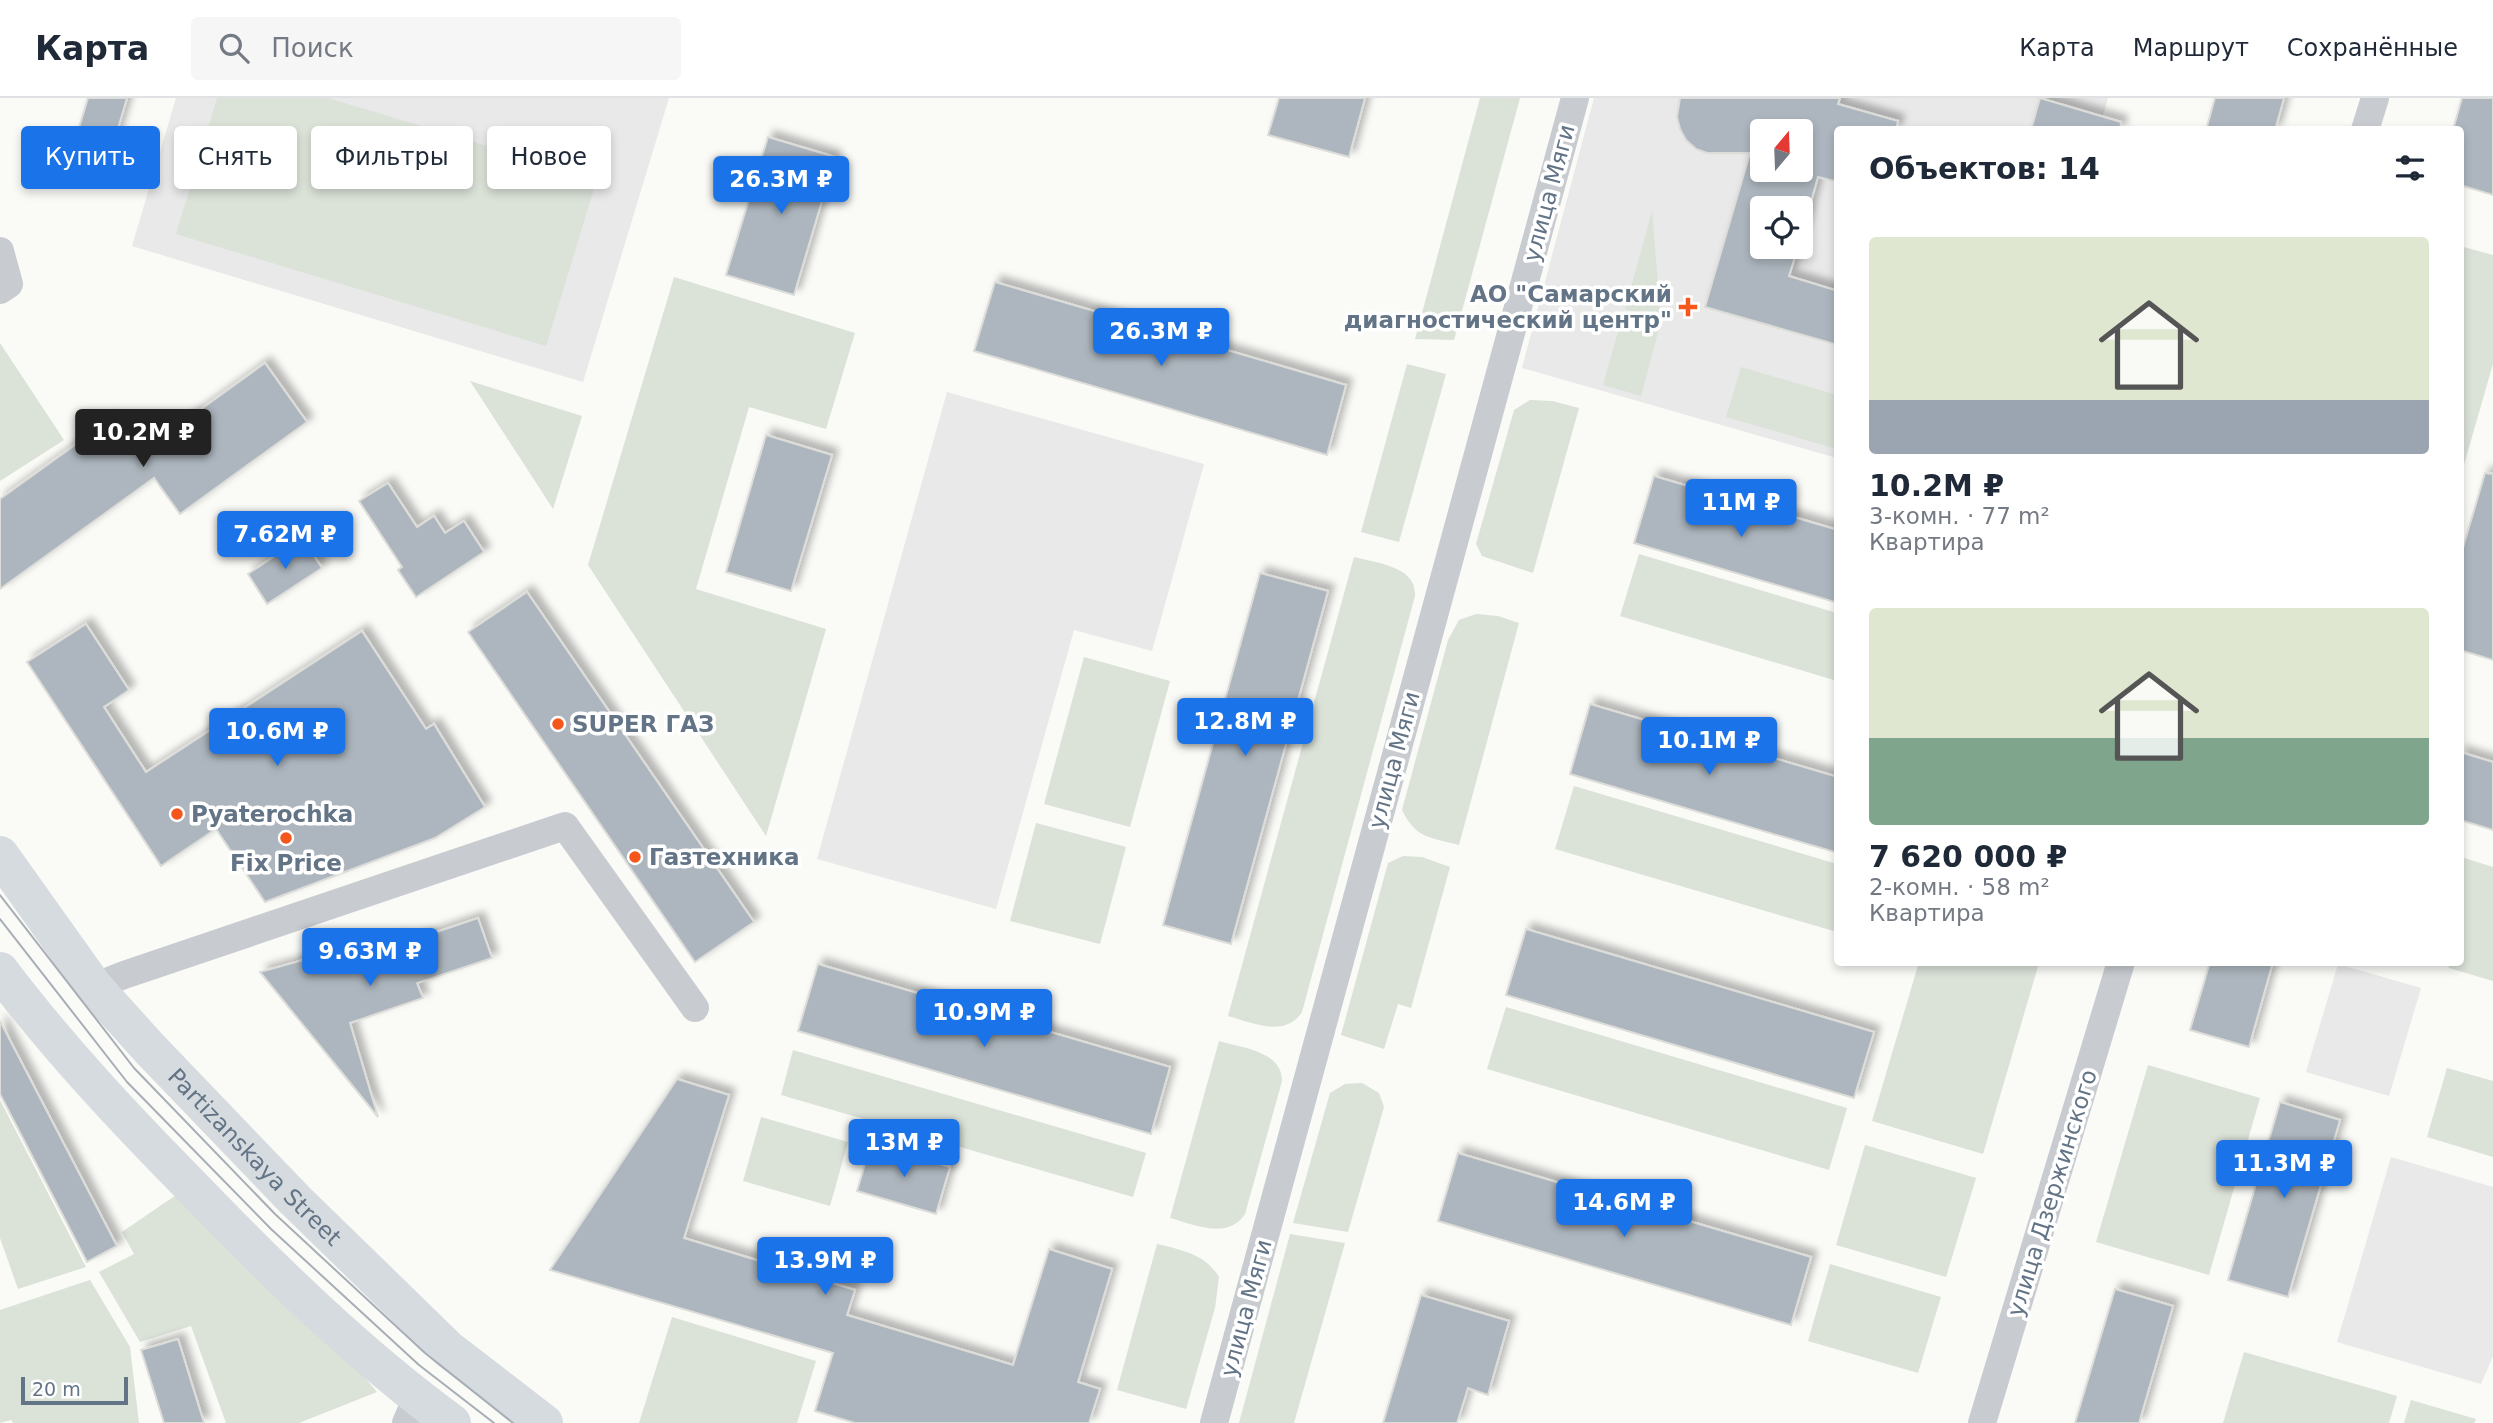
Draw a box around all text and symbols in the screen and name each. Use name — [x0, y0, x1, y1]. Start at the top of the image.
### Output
search box — [191, 17, 681, 80]
text: Карта — [35, 29, 149, 68]
icon: search — [215, 29, 253, 67]
text: Поиск — [271, 33, 354, 63]
text: Карта — [2019, 34, 2095, 62]
text: Маршрут — [2133, 34, 2249, 62]
text: Сохранённые — [2287, 34, 2458, 62]
north arrow — [1750, 119, 1813, 182]
map controls — [1750, 119, 1813, 259]
street label: улица Мяги — [1518, 122, 1580, 264]
chip: Купить — [21, 126, 160, 189]
chip: Снять — [174, 126, 297, 189]
chip: Фильтры — [311, 126, 473, 189]
chip: Новое — [487, 126, 611, 189]
icon: filters — [2391, 149, 2429, 187]
text: Объектов: 14 — [1869, 151, 2100, 186]
pin: 26.3M ₽ — [716, 156, 846, 216]
text: 26.3M ₽ — [729, 166, 833, 192]
button: locate — [1750, 196, 1813, 259]
place label: АО "Самарский диагностический центр" — [1344, 281, 1672, 333]
icon: home — [2086, 282, 2212, 408]
marker: АО "Самарский диагностический центр" — [1678, 297, 1698, 317]
pin: 26.3M ₽ — [1096, 308, 1226, 368]
text: 26.3M ₽ — [1109, 318, 1213, 344]
pin: 10.2M ₽ — [78, 410, 208, 469]
text: 10.2M ₽ — [91, 419, 195, 445]
text: 10.2M ₽ — [1869, 468, 2004, 503]
pin: 11M ₽ — [1692, 480, 1790, 539]
text: 11M ₽ — [1702, 489, 1780, 515]
text: 3-комн. · 77 m² — [1869, 503, 2050, 529]
pin: 7.62M ₽ — [220, 512, 350, 571]
text: 7.62M ₽ — [233, 521, 337, 547]
text: Квартира — [1869, 529, 1985, 555]
icon: home — [2086, 653, 2212, 779]
street label: улица Мяги — [1363, 689, 1425, 831]
pin: 12.8M ₽ — [1180, 698, 1310, 758]
pin: 10.6M ₽ — [212, 708, 342, 768]
text: 12.8M ₽ — [1193, 708, 1297, 734]
place label: SUPER ГАЗ — [572, 711, 714, 737]
marker: SUPER ГАЗ — [550, 716, 566, 732]
text: 10.6M ₽ — [225, 718, 329, 744]
pin: 10.1M ₽ — [1644, 718, 1774, 777]
text: 10.1M ₽ — [1657, 727, 1761, 753]
place label: Pyaterochka — [191, 801, 353, 827]
marker: Pyaterochka — [169, 806, 185, 822]
marker: Fix Price — [278, 830, 294, 846]
text: 7 620 000 ₽ — [1869, 839, 2067, 874]
place label: Газтехника — [649, 844, 799, 870]
marker: Газтехника — [627, 849, 643, 865]
place label: Fix Price — [230, 850, 342, 876]
text: 2-комн. · 58 m² — [1869, 874, 2050, 900]
text: Квартира — [1869, 900, 1985, 926]
pin: 9.63M ₽ — [305, 928, 435, 988]
text: 9.63M ₽ — [318, 938, 422, 964]
pin: 10.9M ₽ — [919, 990, 1049, 1049]
text: 10.9M ₽ — [932, 999, 1036, 1025]
street label: Partizanskaya Street — [163, 1063, 347, 1251]
street label: улица Дзержинского — [2002, 1066, 2102, 1320]
pin: 13M ₽ — [855, 1119, 953, 1179]
text: 13M ₽ — [865, 1129, 943, 1155]
pin: 11.3M ₽ — [2219, 1140, 2349, 1200]
text: 11.3M ₽ — [2232, 1150, 2336, 1176]
pin: 14.6M ₽ — [1559, 1180, 1689, 1239]
text: 14.6M ₽ — [1572, 1189, 1676, 1215]
street label: улица Мяги — [1215, 1237, 1277, 1379]
pin: 13.9M ₽ — [760, 1238, 890, 1297]
text: 13.9M ₽ — [773, 1247, 877, 1273]
scale bar — [21, 1374, 128, 1406]
text: 20 m — [32, 1378, 81, 1400]

